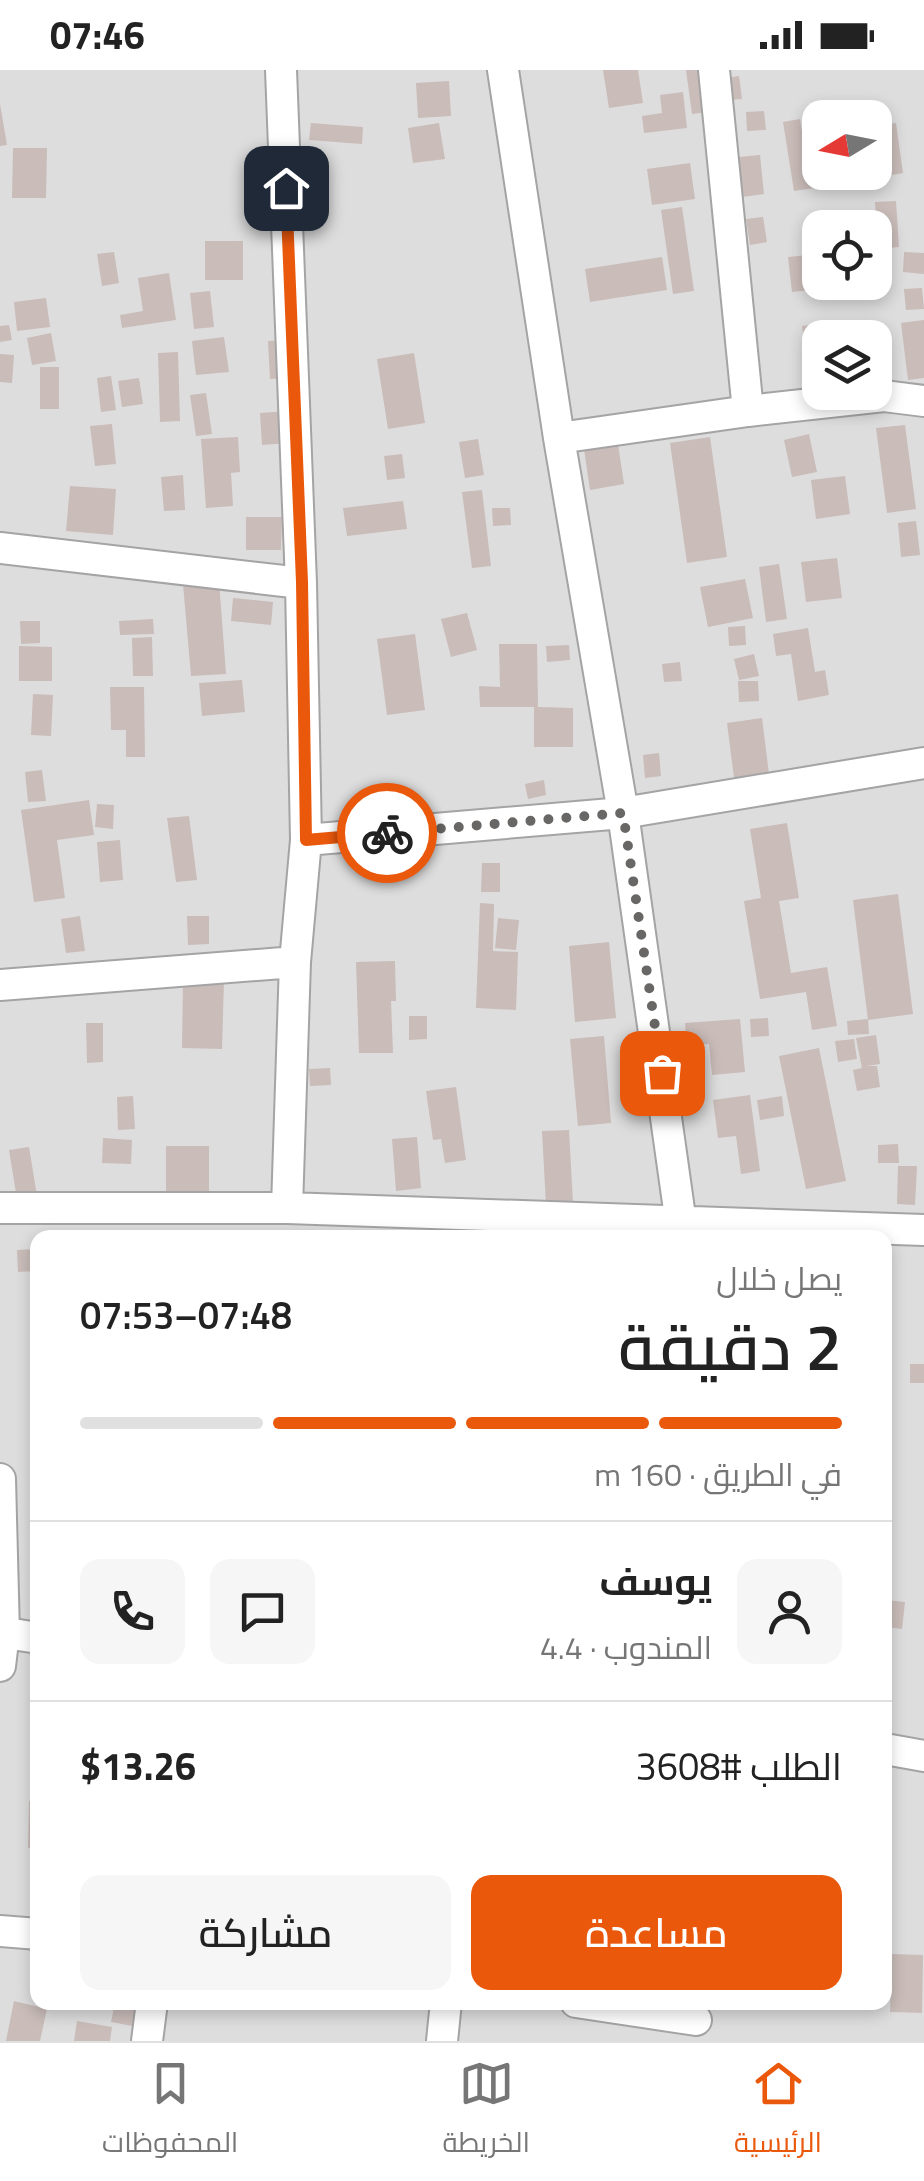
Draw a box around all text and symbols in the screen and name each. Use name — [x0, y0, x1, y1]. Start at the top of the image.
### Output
text: 07:46 — [50, 6, 145, 64]
north arrow — [802, 100, 892, 190]
map controls — [802, 100, 892, 410]
pin — [244, 146, 329, 231]
icon: home — [259, 161, 314, 216]
button: locate — [802, 210, 892, 300]
button: layers — [802, 320, 892, 410]
courier — [337, 783, 437, 883]
icon: bike — [360, 806, 415, 861]
pin — [620, 1031, 705, 1116]
icon: bag — [635, 1046, 690, 1101]
text: يصل خلال — [716, 1254, 842, 1302]
text: 07:48–07:53 — [80, 1286, 292, 1344]
text: 2 دقيقة — [618, 1296, 842, 1395]
text: في الطريق · 160 m — [594, 1450, 842, 1498]
text: يوسف — [599, 1552, 712, 1610]
button: phone — [80, 1559, 185, 1664]
button: chat — [210, 1559, 315, 1664]
button: person — [737, 1559, 842, 1664]
text: المندوب · 4.4 — [540, 1623, 712, 1671]
text: $13.26 — [80, 1737, 196, 1795]
text: الطلب #3608 — [635, 1737, 842, 1795]
button: مشاركة — [80, 1875, 451, 1990]
button: مساعدة — [471, 1875, 842, 1990]
tab: المحفوظات — [102, 2056, 238, 2168]
tab: الخريطة — [443, 2056, 530, 2168]
tab: الرئيسية — [734, 2056, 822, 2168]

